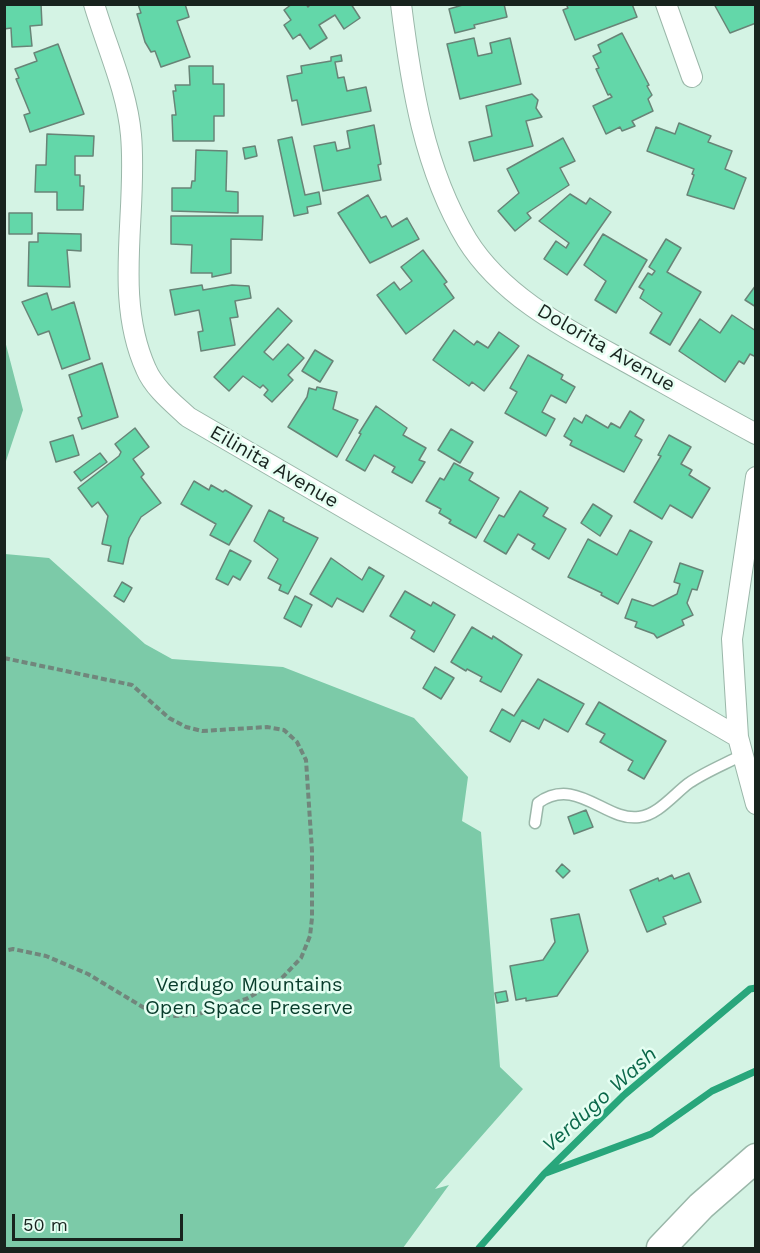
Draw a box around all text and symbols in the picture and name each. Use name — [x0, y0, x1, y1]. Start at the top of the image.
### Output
street label: Dolorita Avenue — [533, 299, 679, 397]
street label: Eilinita Avenue — [205, 420, 343, 514]
park label: Verdugo Mountains Open Space Preserve — [145, 973, 353, 1020]
water label: Verdugo Wash — [538, 1042, 662, 1158]
scale bar — [15, 1202, 186, 1240]
text: 50 m — [23, 1214, 68, 1235]

